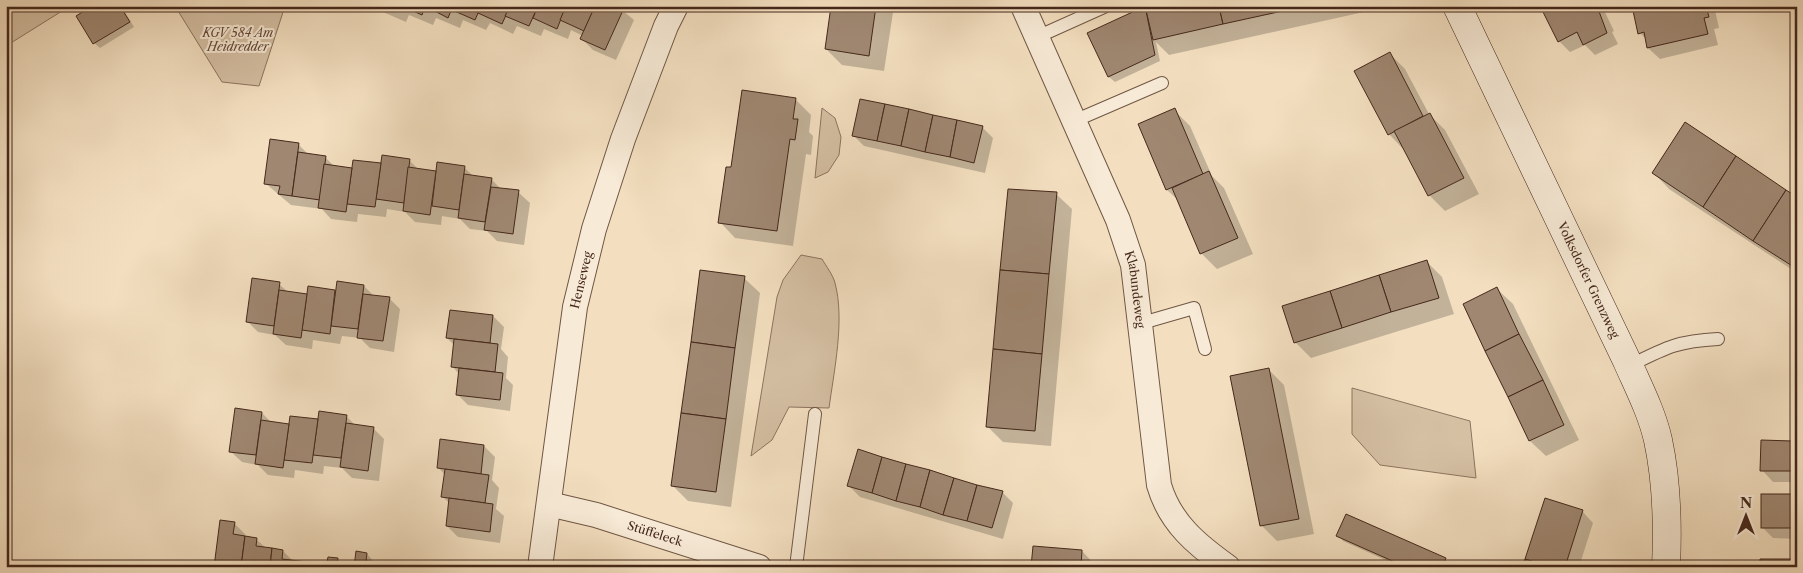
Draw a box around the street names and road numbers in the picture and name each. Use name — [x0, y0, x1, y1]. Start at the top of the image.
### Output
street label: Volksdorfer Grenzweg — [1554, 219, 1623, 341]
street label: Henseweg — [567, 249, 595, 310]
street label: Klabundeweg — [1122, 249, 1148, 329]
street label: Stüffeleck — [625, 517, 685, 549]

